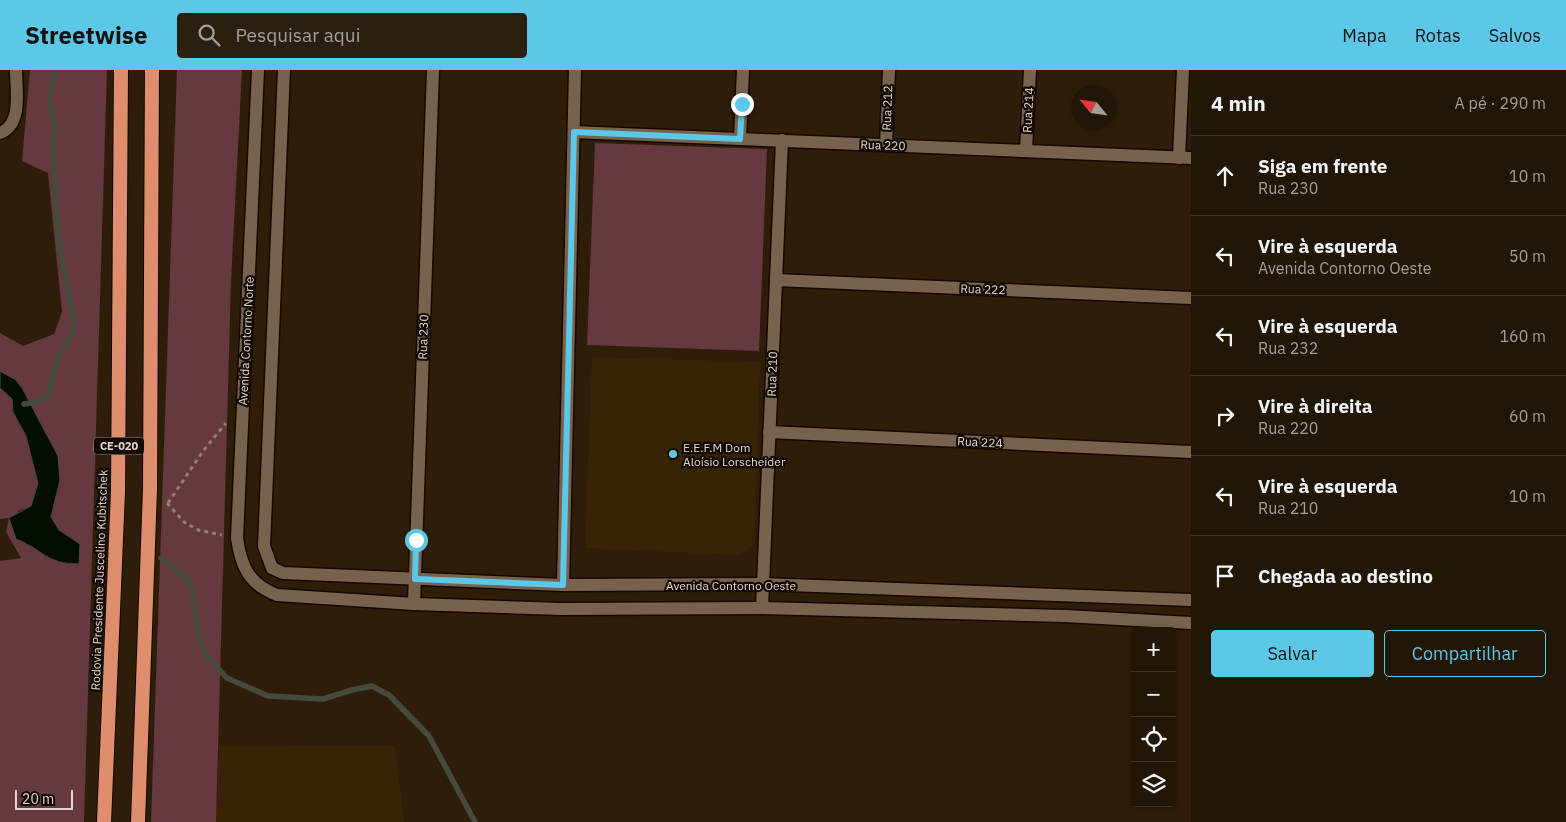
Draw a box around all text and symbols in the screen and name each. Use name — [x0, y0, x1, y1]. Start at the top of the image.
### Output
search box — [177, 13, 527, 58]
text: Streetwise — [25, 19, 147, 51]
icon: search — [195, 21, 223, 49]
text: Pesquisar aqui — [235, 23, 360, 47]
text: Mapa — [1342, 24, 1387, 47]
text: Rotas — [1415, 24, 1461, 47]
text: Salvos — [1489, 24, 1541, 47]
street label: Rua 212 — [879, 85, 895, 131]
north arrow — [1071, 85, 1116, 130]
street label: Rua 214 — [1019, 87, 1037, 133]
text: 4 min — [1211, 89, 1266, 117]
route end — [731, 93, 754, 116]
text: A pé · 290 m — [1455, 93, 1546, 113]
street label: Rua 220 — [860, 137, 906, 153]
text: Siga em frente — [1258, 154, 1388, 178]
icon: ahead — [1211, 162, 1239, 190]
text: 10 m — [1509, 166, 1546, 186]
text: Rua 230 — [1258, 178, 1318, 198]
text: Vire à esquerda — [1258, 234, 1398, 258]
icon: left — [1211, 242, 1239, 270]
text: 50 m — [1509, 246, 1546, 266]
text: Avenida Contorno Oeste — [1258, 258, 1431, 278]
street label: Avenida Contorno Norte — [235, 276, 257, 406]
street label: Rua 222 — [960, 281, 1006, 297]
street label: Rua 230 — [415, 314, 431, 360]
text: Vire à esquerda — [1258, 314, 1398, 338]
icon: left — [1211, 322, 1239, 350]
text: 160 m — [1499, 326, 1546, 346]
text: Rua 232 — [1258, 338, 1318, 358]
street label: Rua 210 — [764, 351, 780, 397]
text: Vire à direita — [1258, 394, 1373, 418]
icon: right — [1211, 402, 1239, 430]
text: 60 m — [1509, 406, 1546, 426]
text: Rua 220 — [1258, 418, 1318, 438]
street label: Rua 224 — [957, 433, 1003, 451]
road number: CE-020 — [94, 438, 144, 454]
place label: E.E.F.M Dom Aloísio Lorscheider — [683, 440, 786, 469]
marker: E.E.F.M Dom Aloísio Lorscheider — [667, 448, 679, 460]
street label: Rodovia Presidente Juscelino Kubitschek — [88, 469, 110, 691]
text: Vire à esquerda — [1258, 474, 1398, 498]
icon: left — [1211, 482, 1239, 510]
text: 10 m — [1509, 486, 1546, 506]
text: Rua 210 — [1258, 498, 1318, 518]
route start — [405, 529, 428, 552]
icon: arrive — [1211, 562, 1239, 590]
text: Chegada ao destino — [1258, 564, 1433, 588]
street label: Avenida Contorno Oeste — [666, 578, 796, 593]
map controls — [1131, 627, 1176, 807]
button: + — [1131, 627, 1176, 672]
button: Salvar — [1211, 630, 1374, 677]
button: Compartilhar — [1384, 630, 1546, 677]
button: − — [1131, 672, 1176, 717]
button: locate — [1131, 717, 1176, 762]
button: layers — [1131, 762, 1176, 807]
scale bar — [15, 787, 72, 810]
text: 20 m — [22, 790, 54, 808]

